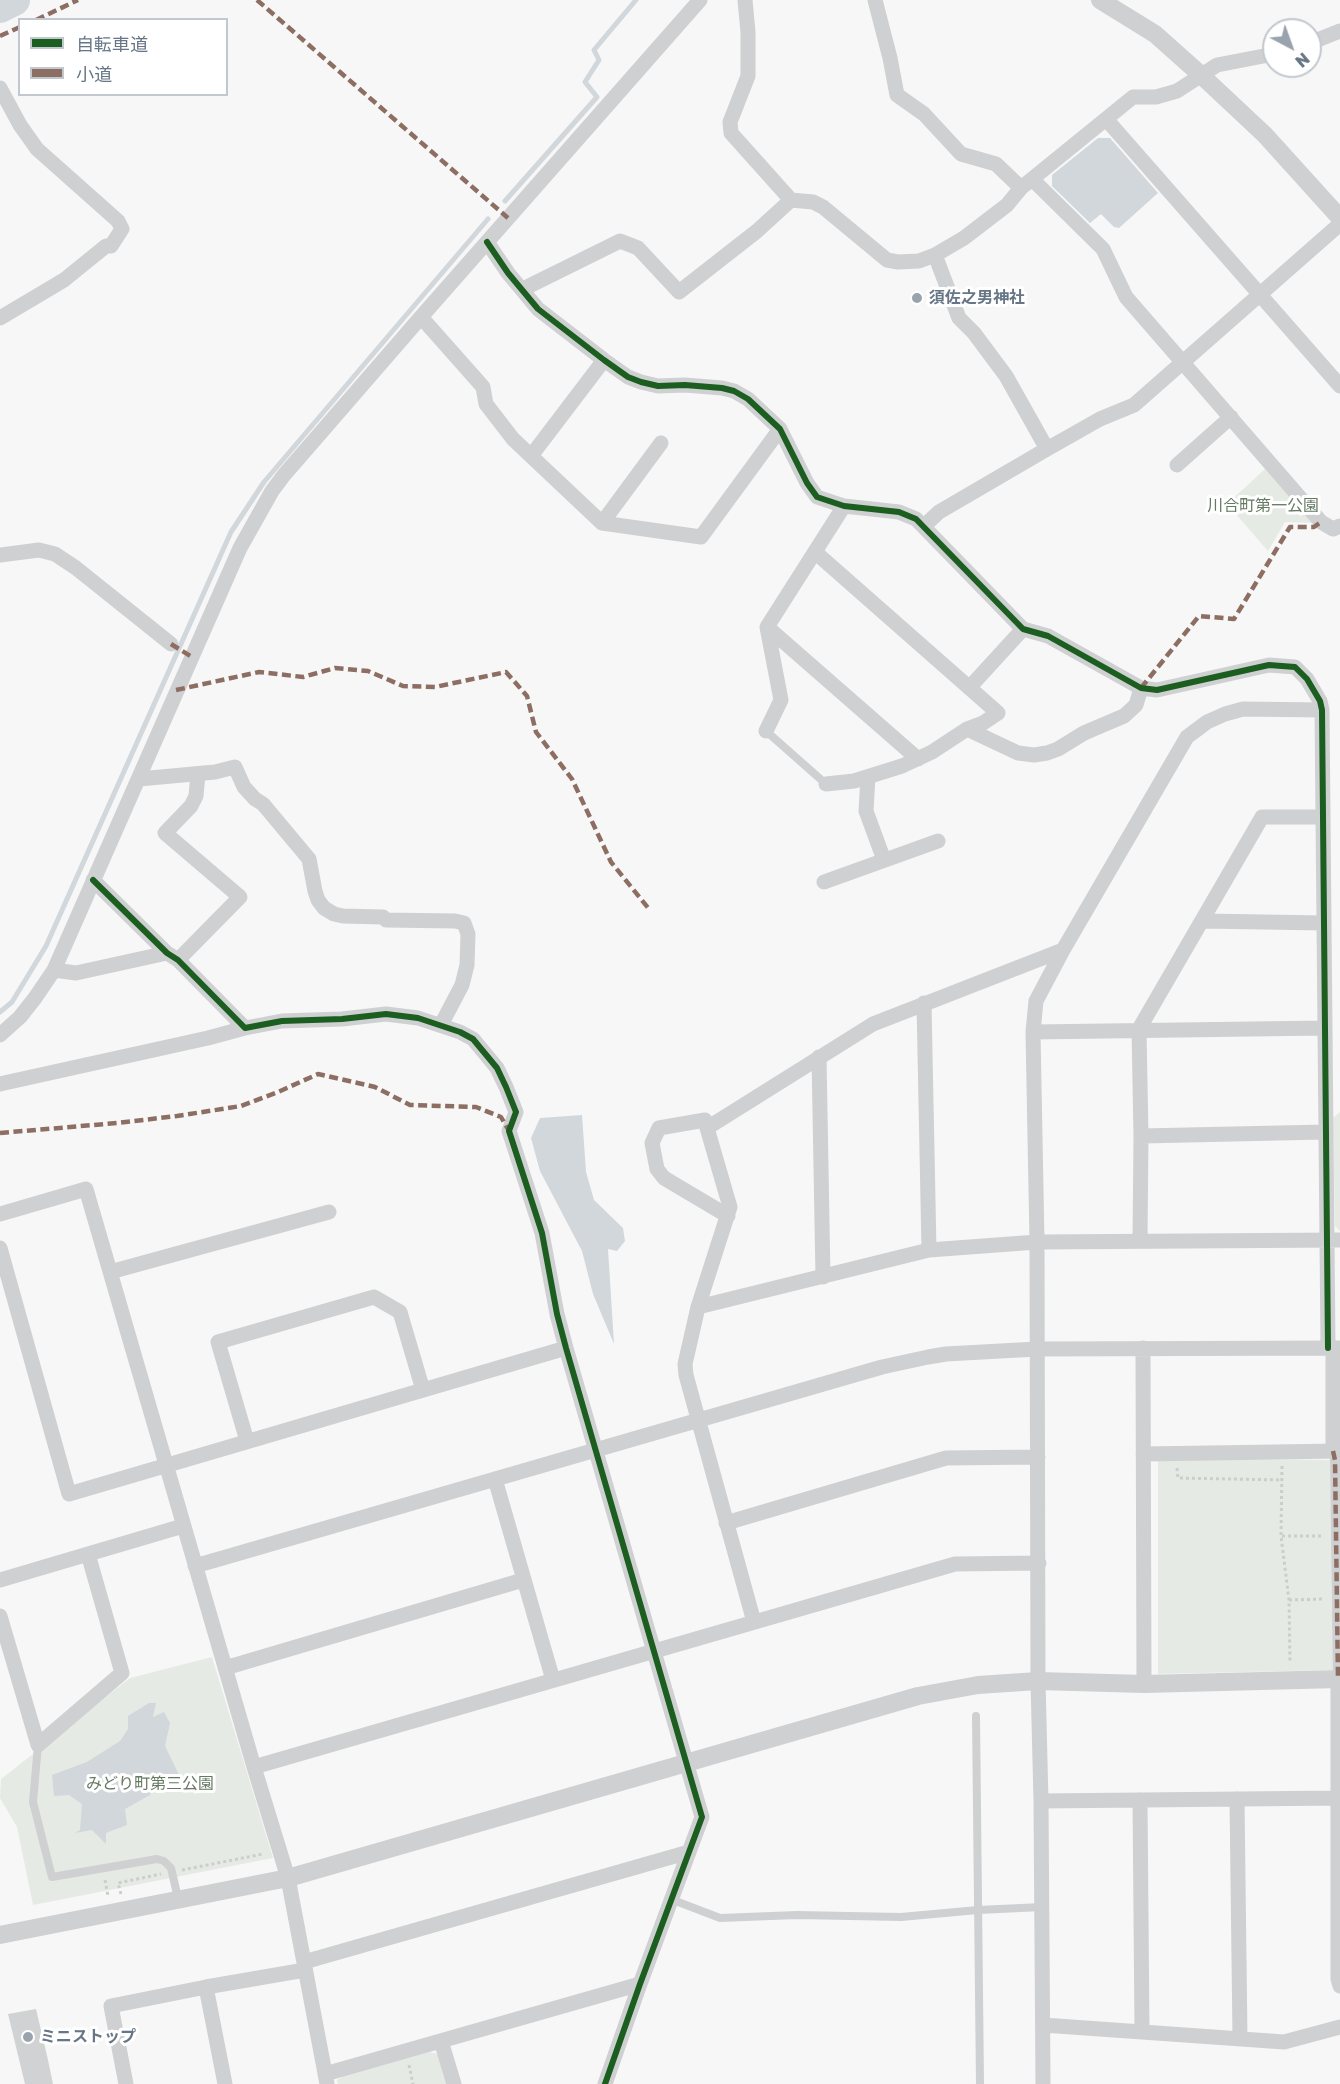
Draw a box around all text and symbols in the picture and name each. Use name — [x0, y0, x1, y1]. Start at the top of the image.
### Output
legend — [18, 18, 228, 96]
north arrow — [1262, 18, 1322, 78]
text: 自転車道 — [76, 33, 148, 55]
text: N — [1291, 49, 1314, 72]
text: 小道 — [76, 63, 112, 85]
place label: 須佐之男神社 — [929, 288, 1025, 308]
marker: 須佐之男神社 — [910, 291, 924, 305]
park label: 川合町第一公園 — [1207, 496, 1319, 516]
park label: みどり町第三公園 — [86, 1774, 214, 1794]
place label: ミニストップ — [40, 2027, 136, 2047]
marker: ミニストップ — [21, 2030, 35, 2044]

